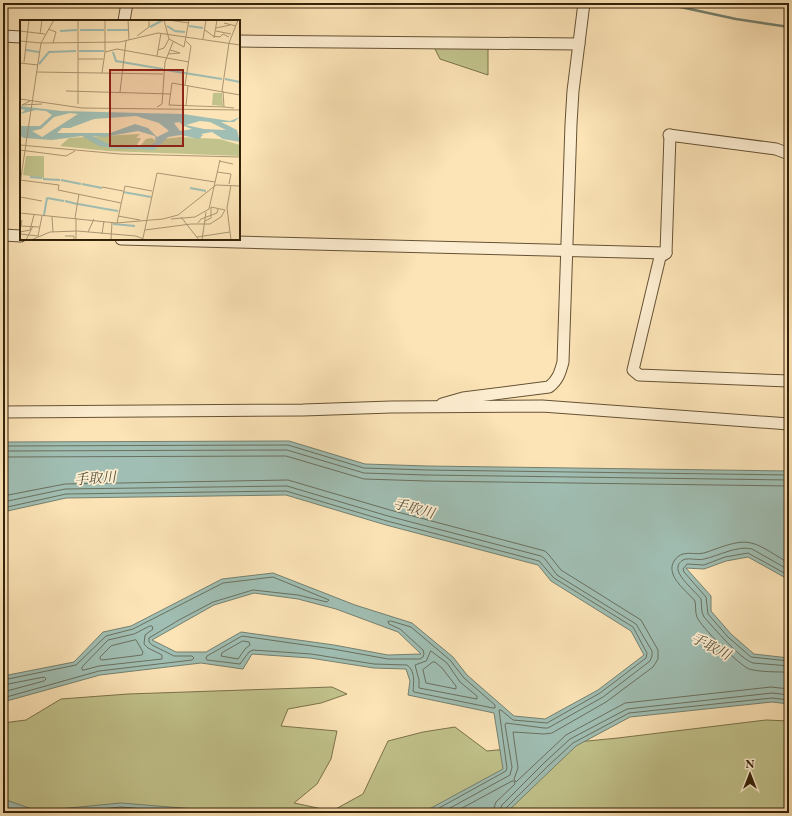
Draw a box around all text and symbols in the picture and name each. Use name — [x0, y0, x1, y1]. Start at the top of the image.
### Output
inset map — [20, 20, 240, 240]
water label: 手取川 — [73, 467, 119, 488]
water label: 手取川 — [391, 494, 439, 523]
water label: 手取川 — [688, 628, 736, 664]
north arrow — [730, 754, 770, 794]
text: N — [746, 757, 755, 771]

